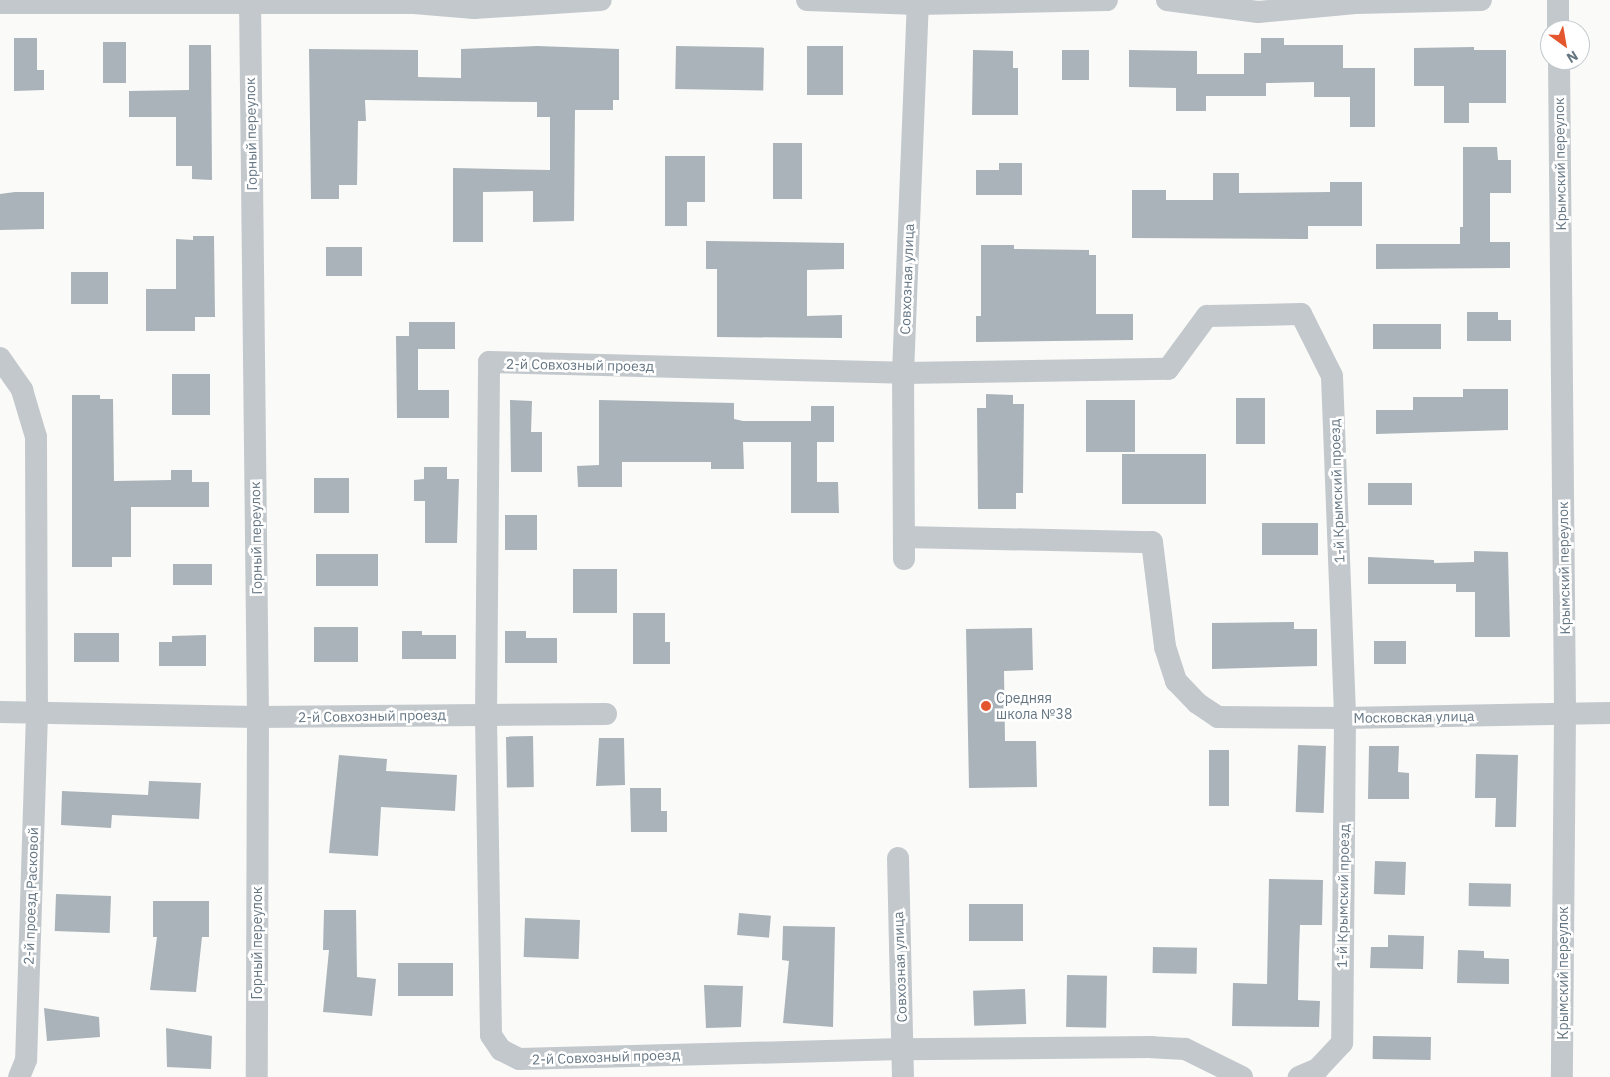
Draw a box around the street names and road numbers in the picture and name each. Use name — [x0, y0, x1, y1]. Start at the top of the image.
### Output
street label: Горный переулок — [242, 77, 260, 191]
street label: Крымский переулок — [1550, 97, 1570, 231]
street label: Совхозная улица — [897, 223, 917, 335]
street label: 2-й Совхозный проезд — [506, 355, 654, 375]
street label: 1-й Крымский проезд — [1326, 419, 1348, 563]
street label: Горный переулок — [247, 481, 265, 595]
street label: Крымский переулок — [1554, 501, 1574, 635]
street label: 2-й Совхозный проезд — [298, 706, 446, 726]
street label: Московская улица — [1353, 708, 1475, 726]
street label: 1-й Крымский проезд — [1333, 824, 1353, 968]
street label: 2-й проезд Расковой — [20, 827, 42, 965]
street label: Горный переулок — [249, 886, 265, 1000]
street label: Крымский переулок — [1555, 906, 1571, 1040]
street label: Совхозная улица — [890, 911, 910, 1023]
street label: 2-й Совхозный проезд — [532, 1046, 680, 1068]

